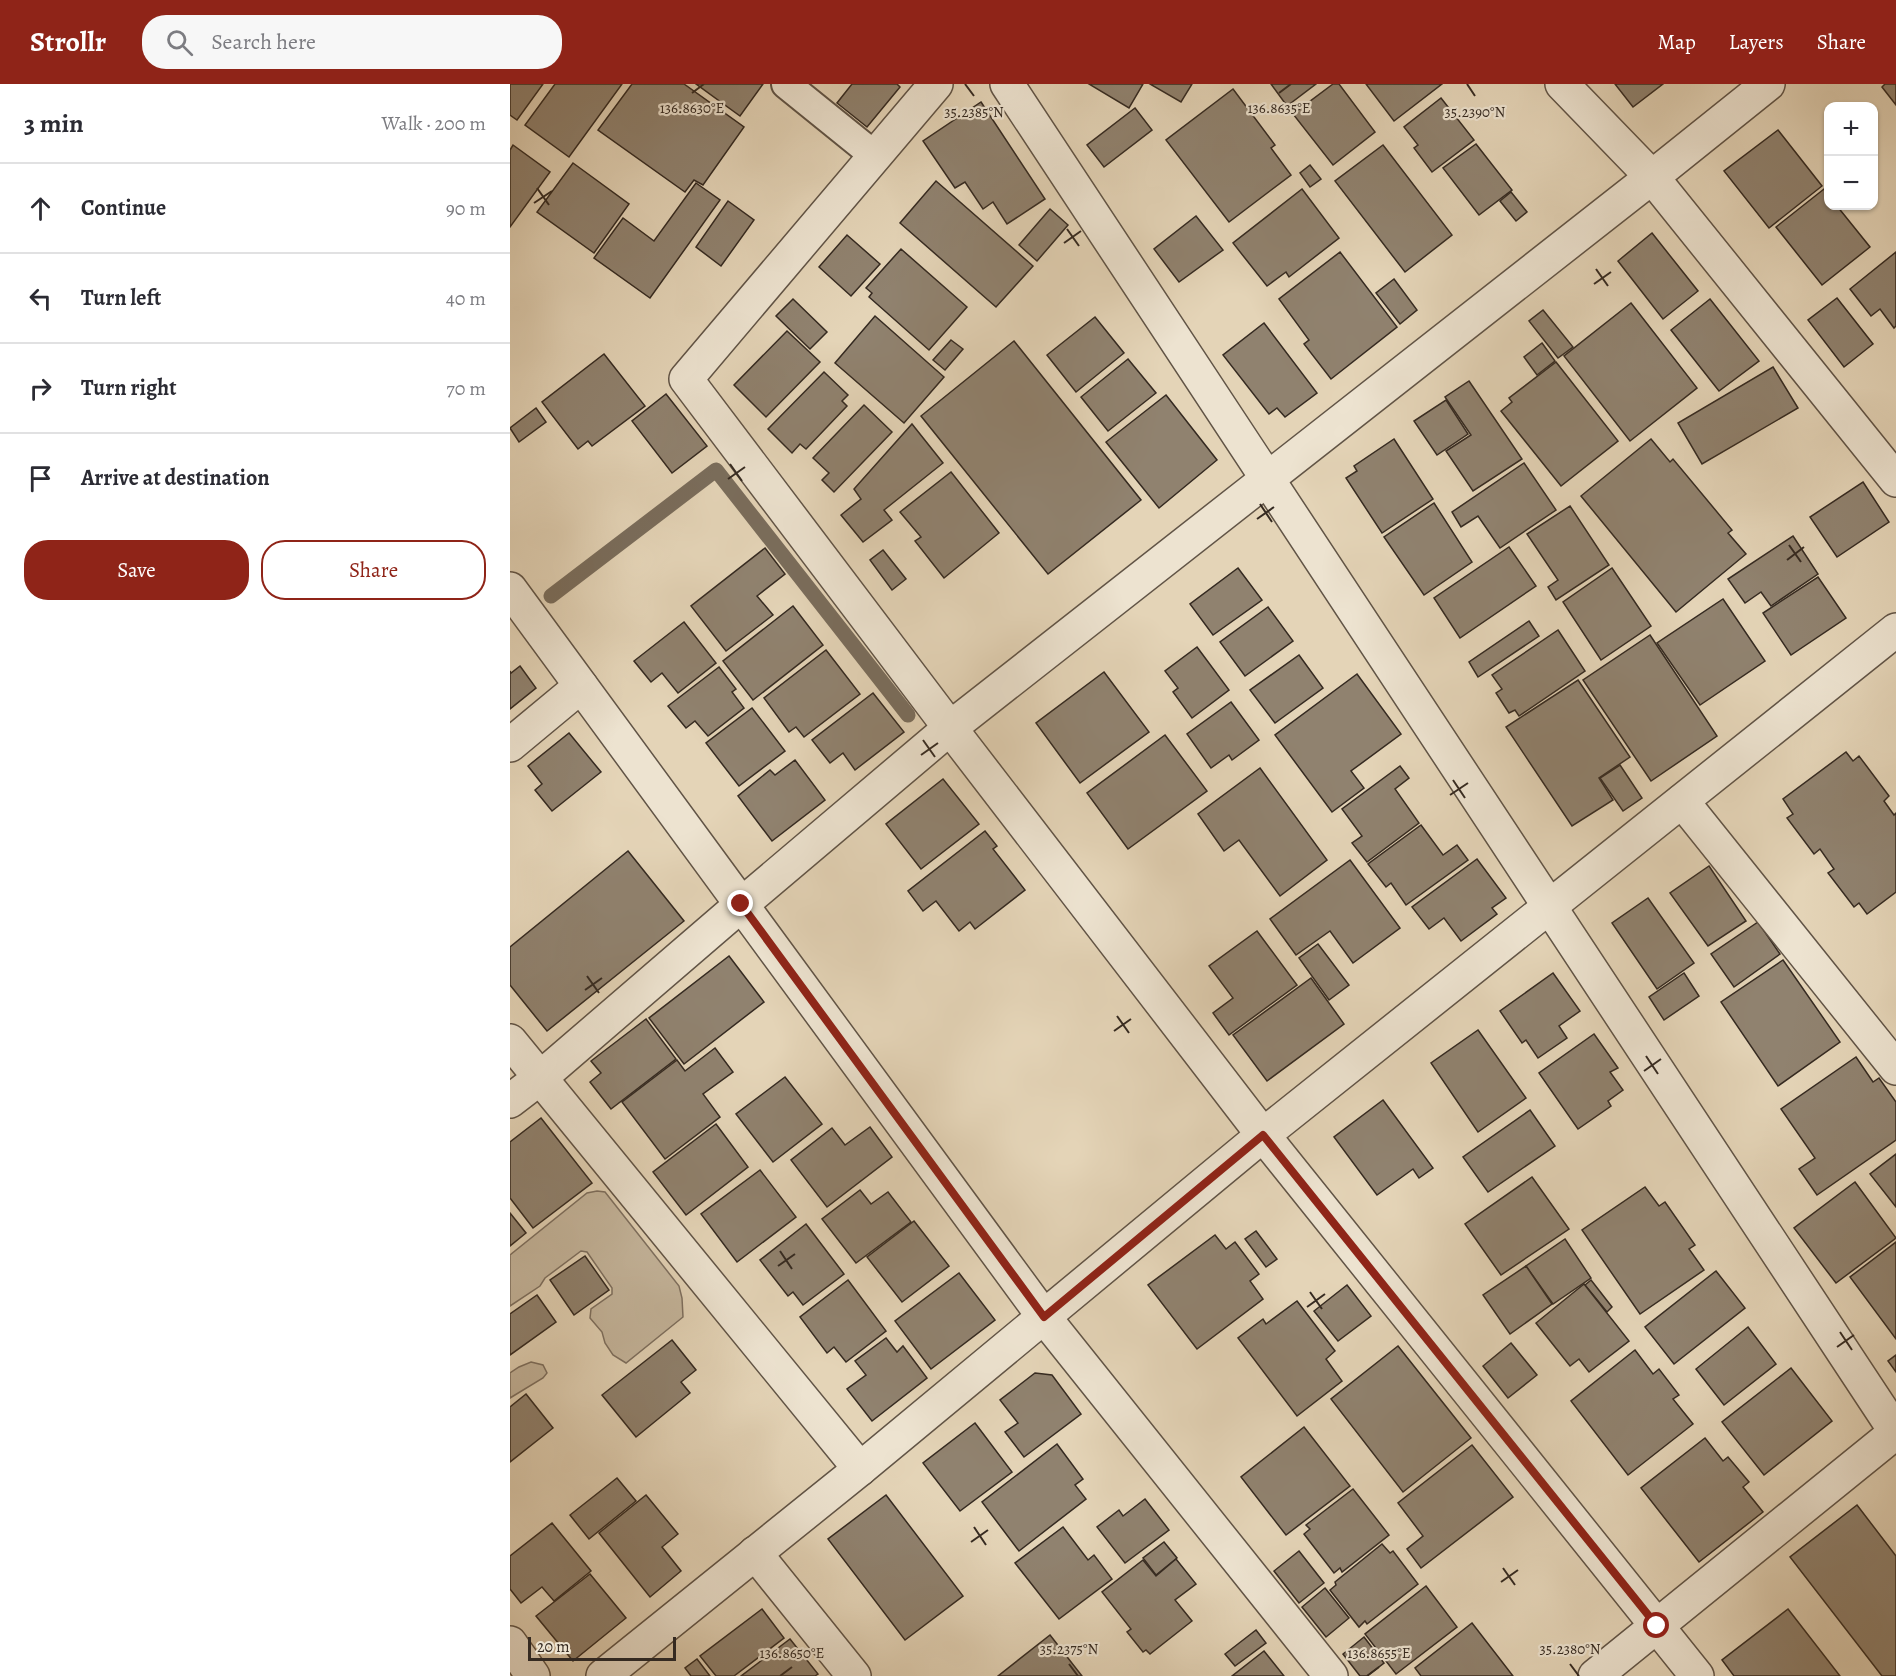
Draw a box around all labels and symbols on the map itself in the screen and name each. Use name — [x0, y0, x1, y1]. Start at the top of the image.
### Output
text: 136.8630°E — [660, 98, 724, 118]
text: 136.8635°E — [1247, 98, 1311, 118]
text: 35.2385°N — [944, 102, 1004, 122]
text: 35.2390°N — [1445, 102, 1506, 122]
route end — [727, 890, 753, 916]
route start — [1643, 1612, 1669, 1638]
scale bar — [528, 1634, 676, 1662]
text: 35.2375°N — [1040, 1639, 1099, 1659]
text: 35.2380°N — [1539, 1639, 1601, 1659]
text: 136.8650°E — [760, 1643, 824, 1663]
text: 136.8655°E — [1347, 1643, 1411, 1663]

